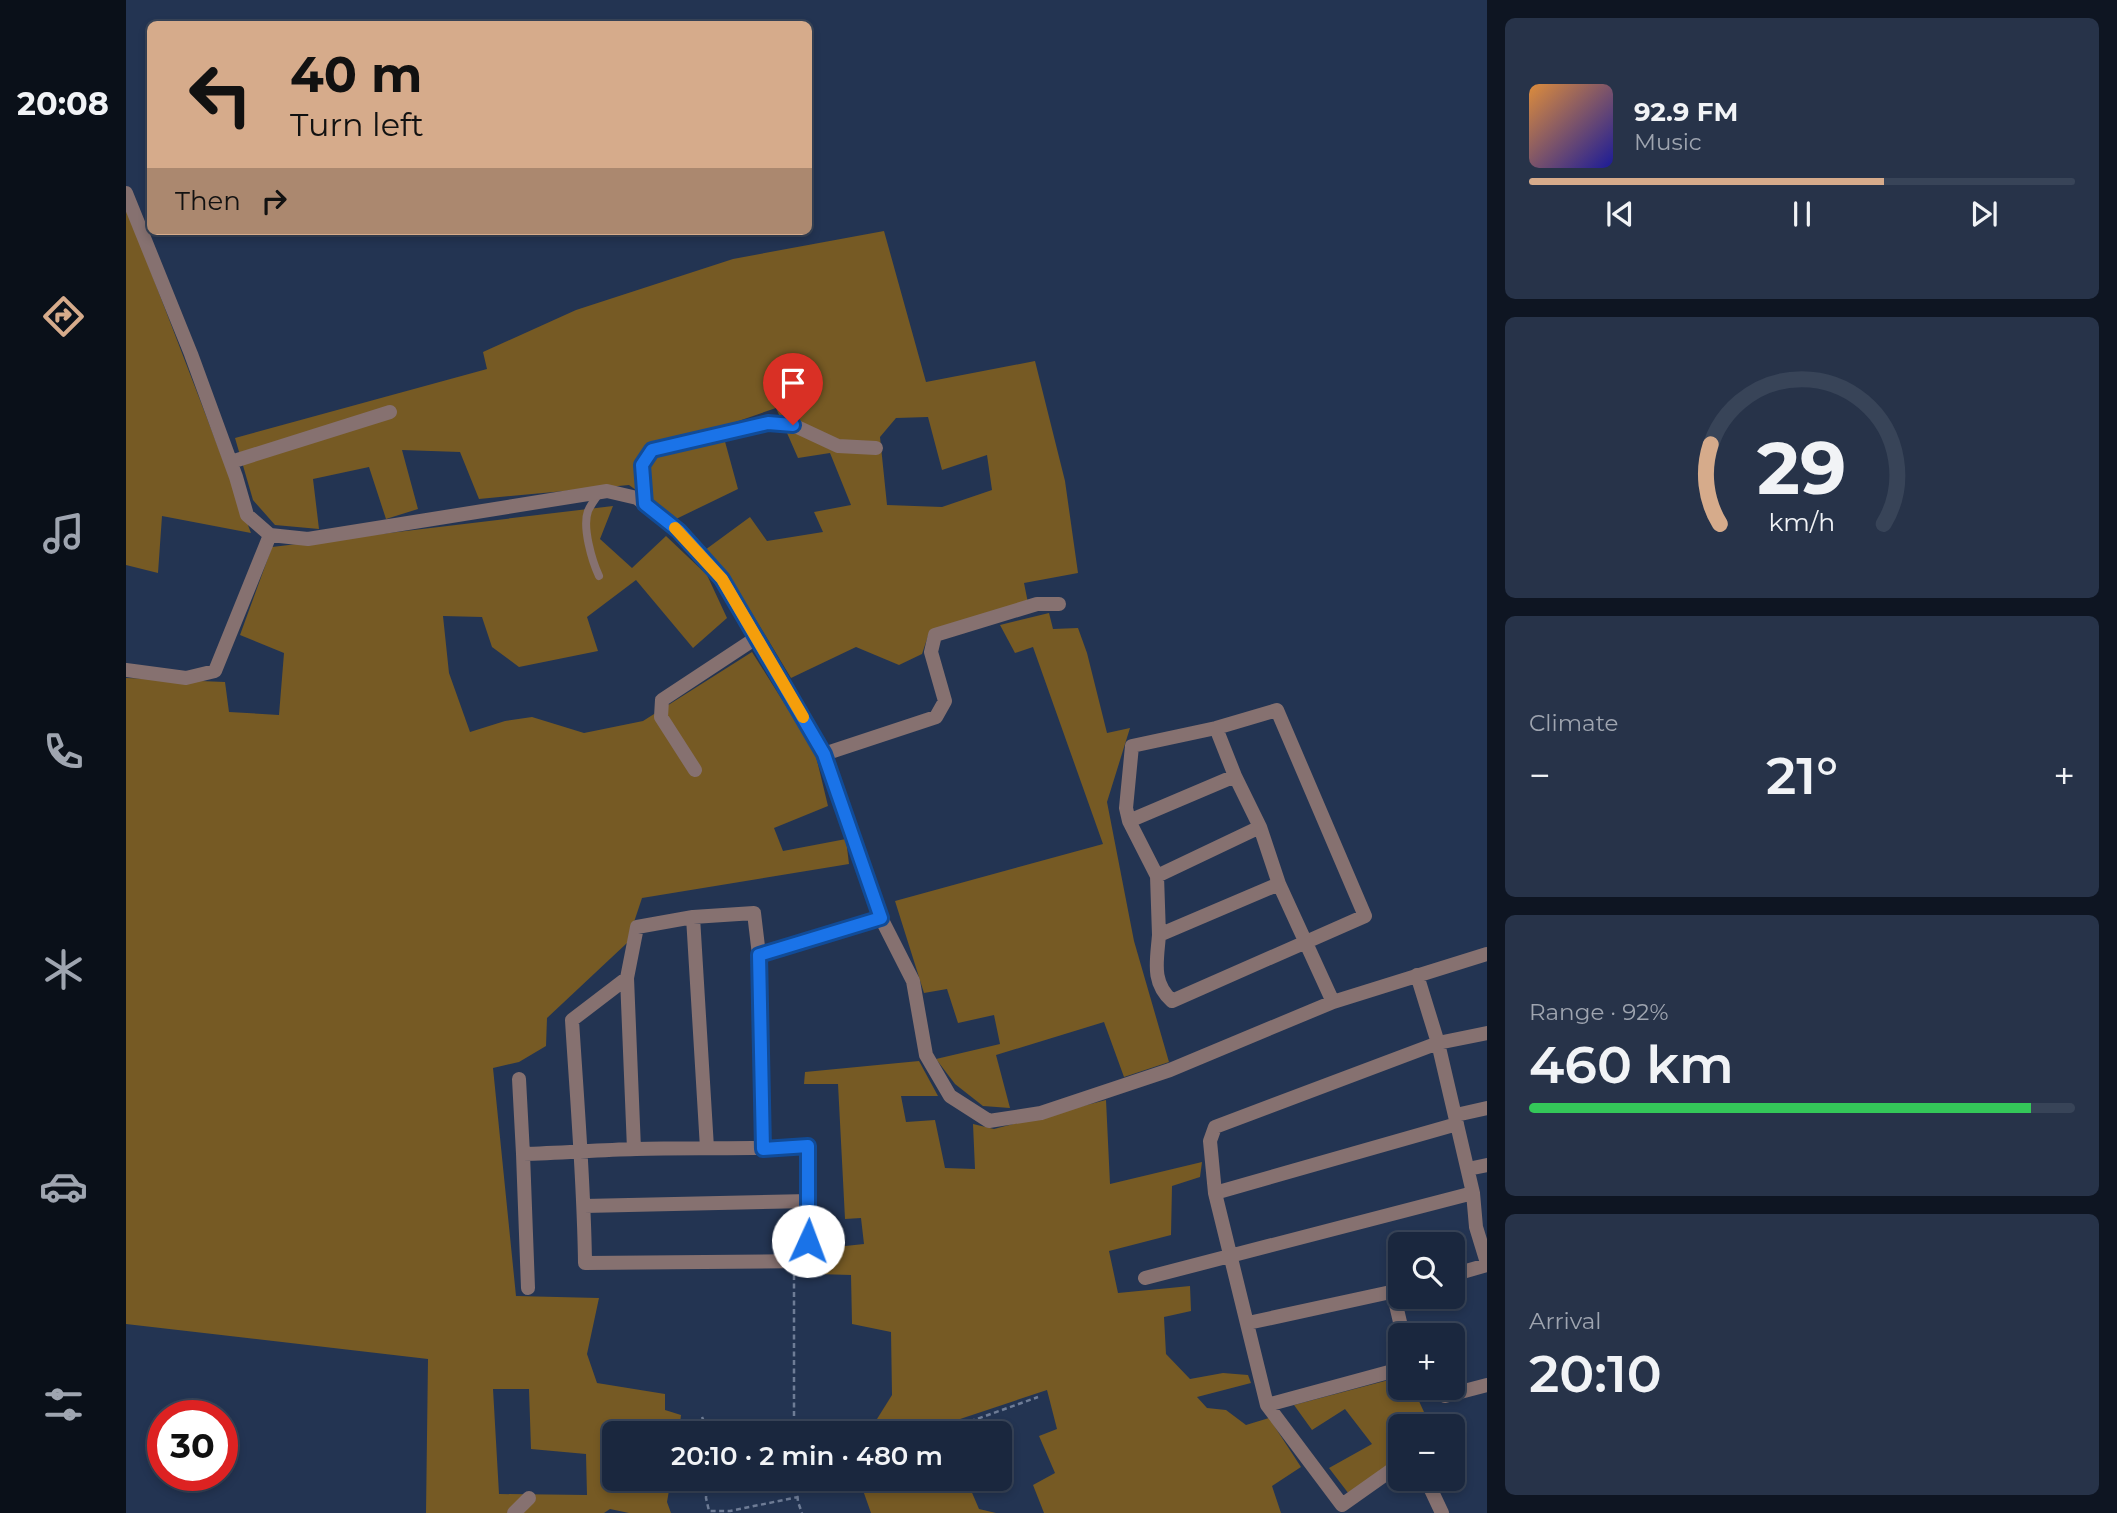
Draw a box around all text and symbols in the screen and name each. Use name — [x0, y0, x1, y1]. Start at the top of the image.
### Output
text: 40 m — [290, 45, 422, 104]
icon: left — [175, 49, 266, 140]
text: 20:08 — [17, 84, 109, 123]
text: 92.9 FM — [1634, 96, 1738, 128]
text: Turn left — [290, 105, 424, 144]
text: Music — [1634, 128, 1702, 156]
icon: right — [255, 182, 293, 220]
text: Then — [175, 185, 241, 217]
icon: previous — [1601, 195, 1639, 233]
icon: pause — [1783, 195, 1821, 233]
icon: next — [1965, 195, 2003, 233]
icon: directions — [39, 292, 88, 341]
pin — [763, 353, 823, 425]
icon: arrive — [774, 364, 812, 402]
text: 29 — [1757, 424, 1847, 512]
text: km/h — [1769, 506, 1835, 536]
icon: music — [39, 509, 88, 558]
text: Climate — [1529, 709, 1618, 737]
icon: phone — [39, 727, 88, 776]
text: 21° — [1766, 744, 1838, 807]
text: − — [1529, 752, 1551, 799]
text: + — [2053, 752, 2075, 799]
icon: climate — [39, 945, 88, 994]
text: Range · 92% — [1529, 998, 1669, 1026]
text: 460 km — [1529, 1033, 1734, 1096]
icon: car — [39, 1162, 88, 1211]
position arrow — [771, 1204, 845, 1278]
map controls — [1388, 1232, 1465, 1491]
button: search — [1388, 1232, 1465, 1309]
text: Arrival — [1529, 1307, 1602, 1335]
button: + — [1388, 1323, 1465, 1400]
text: 20:10 — [1529, 1342, 1662, 1405]
icon: filters — [39, 1380, 88, 1429]
speed limit sign: 30 — [147, 1400, 238, 1491]
button: − — [1388, 1414, 1465, 1491]
text: 20:10 · 2 min · 480 m — [671, 1440, 943, 1472]

